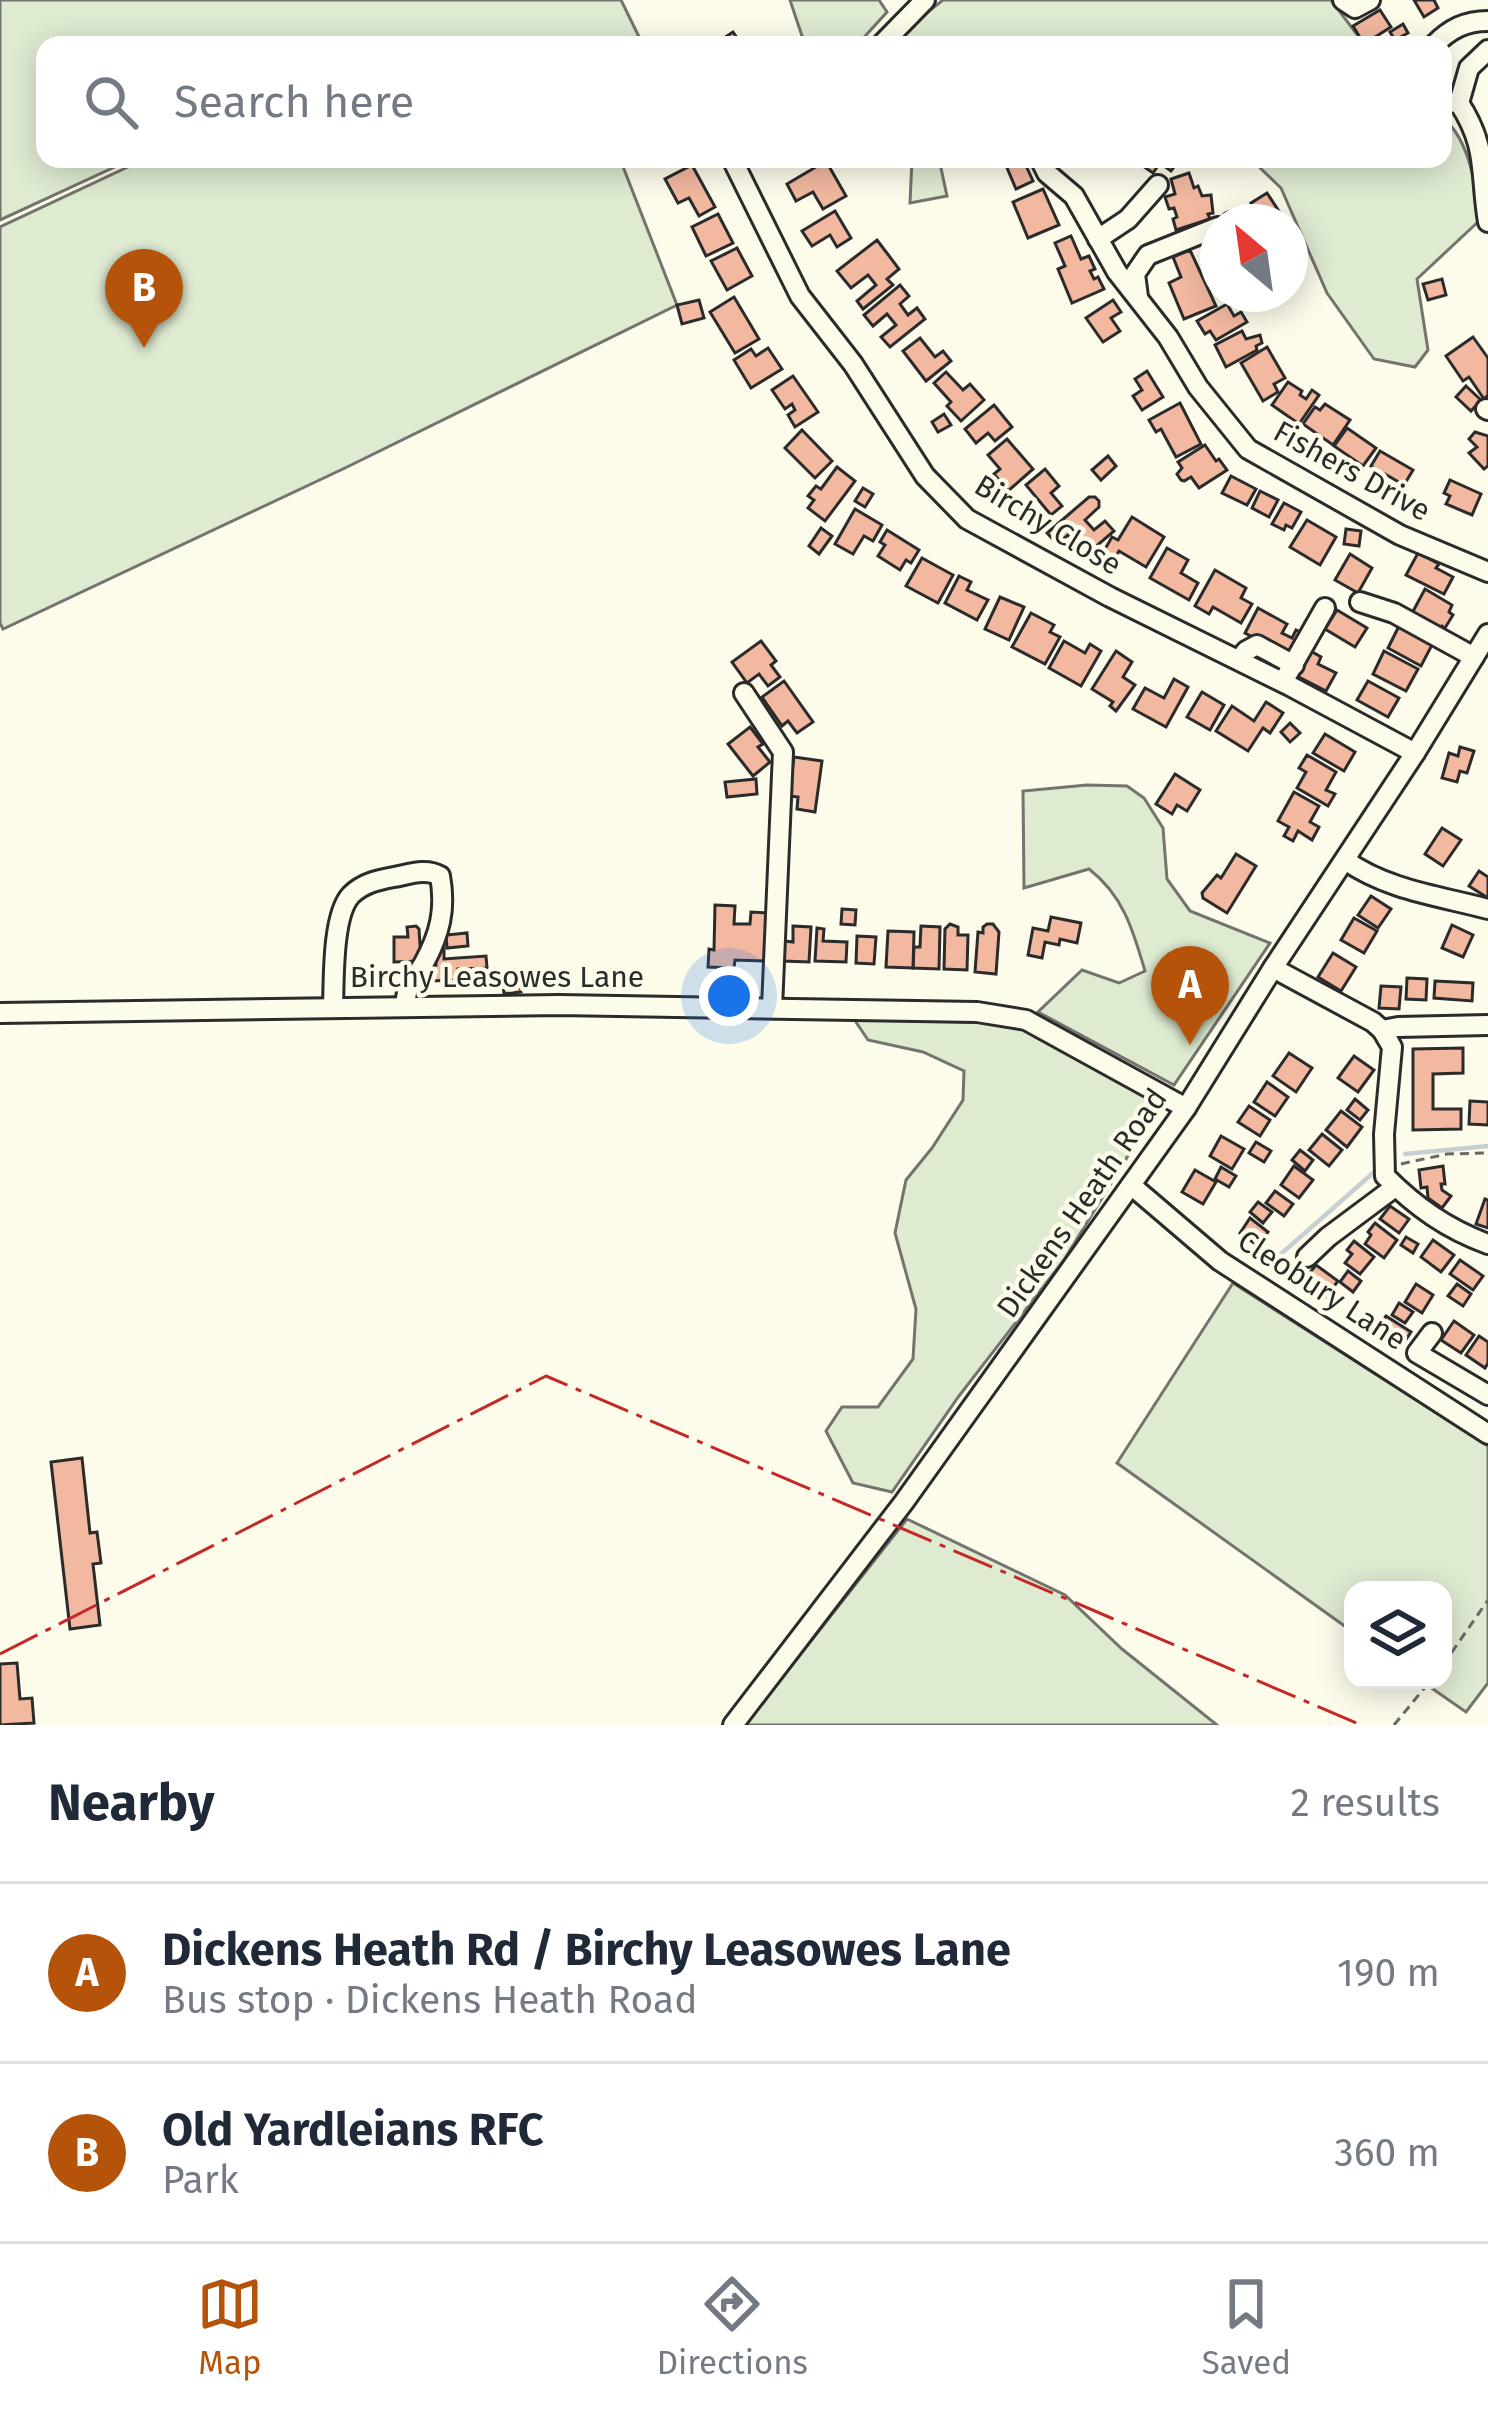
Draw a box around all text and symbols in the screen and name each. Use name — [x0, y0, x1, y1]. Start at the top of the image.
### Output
search box — [36, 36, 1452, 168]
icon: search — [78, 69, 144, 135]
text: Search here — [174, 75, 414, 129]
north arrow — [1200, 204, 1308, 312]
pin: B — [105, 249, 183, 348]
street label: Fishers Drive — [1267, 413, 1437, 529]
street label: Birchy Close — [968, 467, 1128, 583]
pin: A — [1151, 946, 1229, 1045]
street label: Birchy Leasowes Lane — [350, 959, 644, 995]
your location — [699, 966, 759, 1026]
street label: Dickens Heath Road — [989, 1082, 1175, 1324]
street label: Cleobury Lane — [1231, 1222, 1413, 1358]
map controls — [1344, 1581, 1452, 1689]
button: layers — [1344, 1581, 1452, 1689]
text: Nearby — [48, 1772, 214, 1834]
text: 2 results — [1291, 1780, 1440, 1826]
text: Dickens Heath Rd / Birchy Leasowes Lane — [162, 1923, 1011, 1977]
text: A — [75, 1950, 99, 1996]
text: 190 m — [1337, 1950, 1440, 1996]
text: Bus stop · Dickens Heath Road — [162, 1977, 697, 2023]
text: Old Yardleians RFC — [162, 2103, 544, 2157]
text: B — [75, 2130, 99, 2176]
text: 360 m — [1334, 2130, 1440, 2176]
text: Park — [162, 2157, 239, 2203]
tab: Map — [197, 2271, 263, 2383]
tab: Directions — [657, 2271, 808, 2383]
tab: Saved — [1202, 2271, 1291, 2383]

